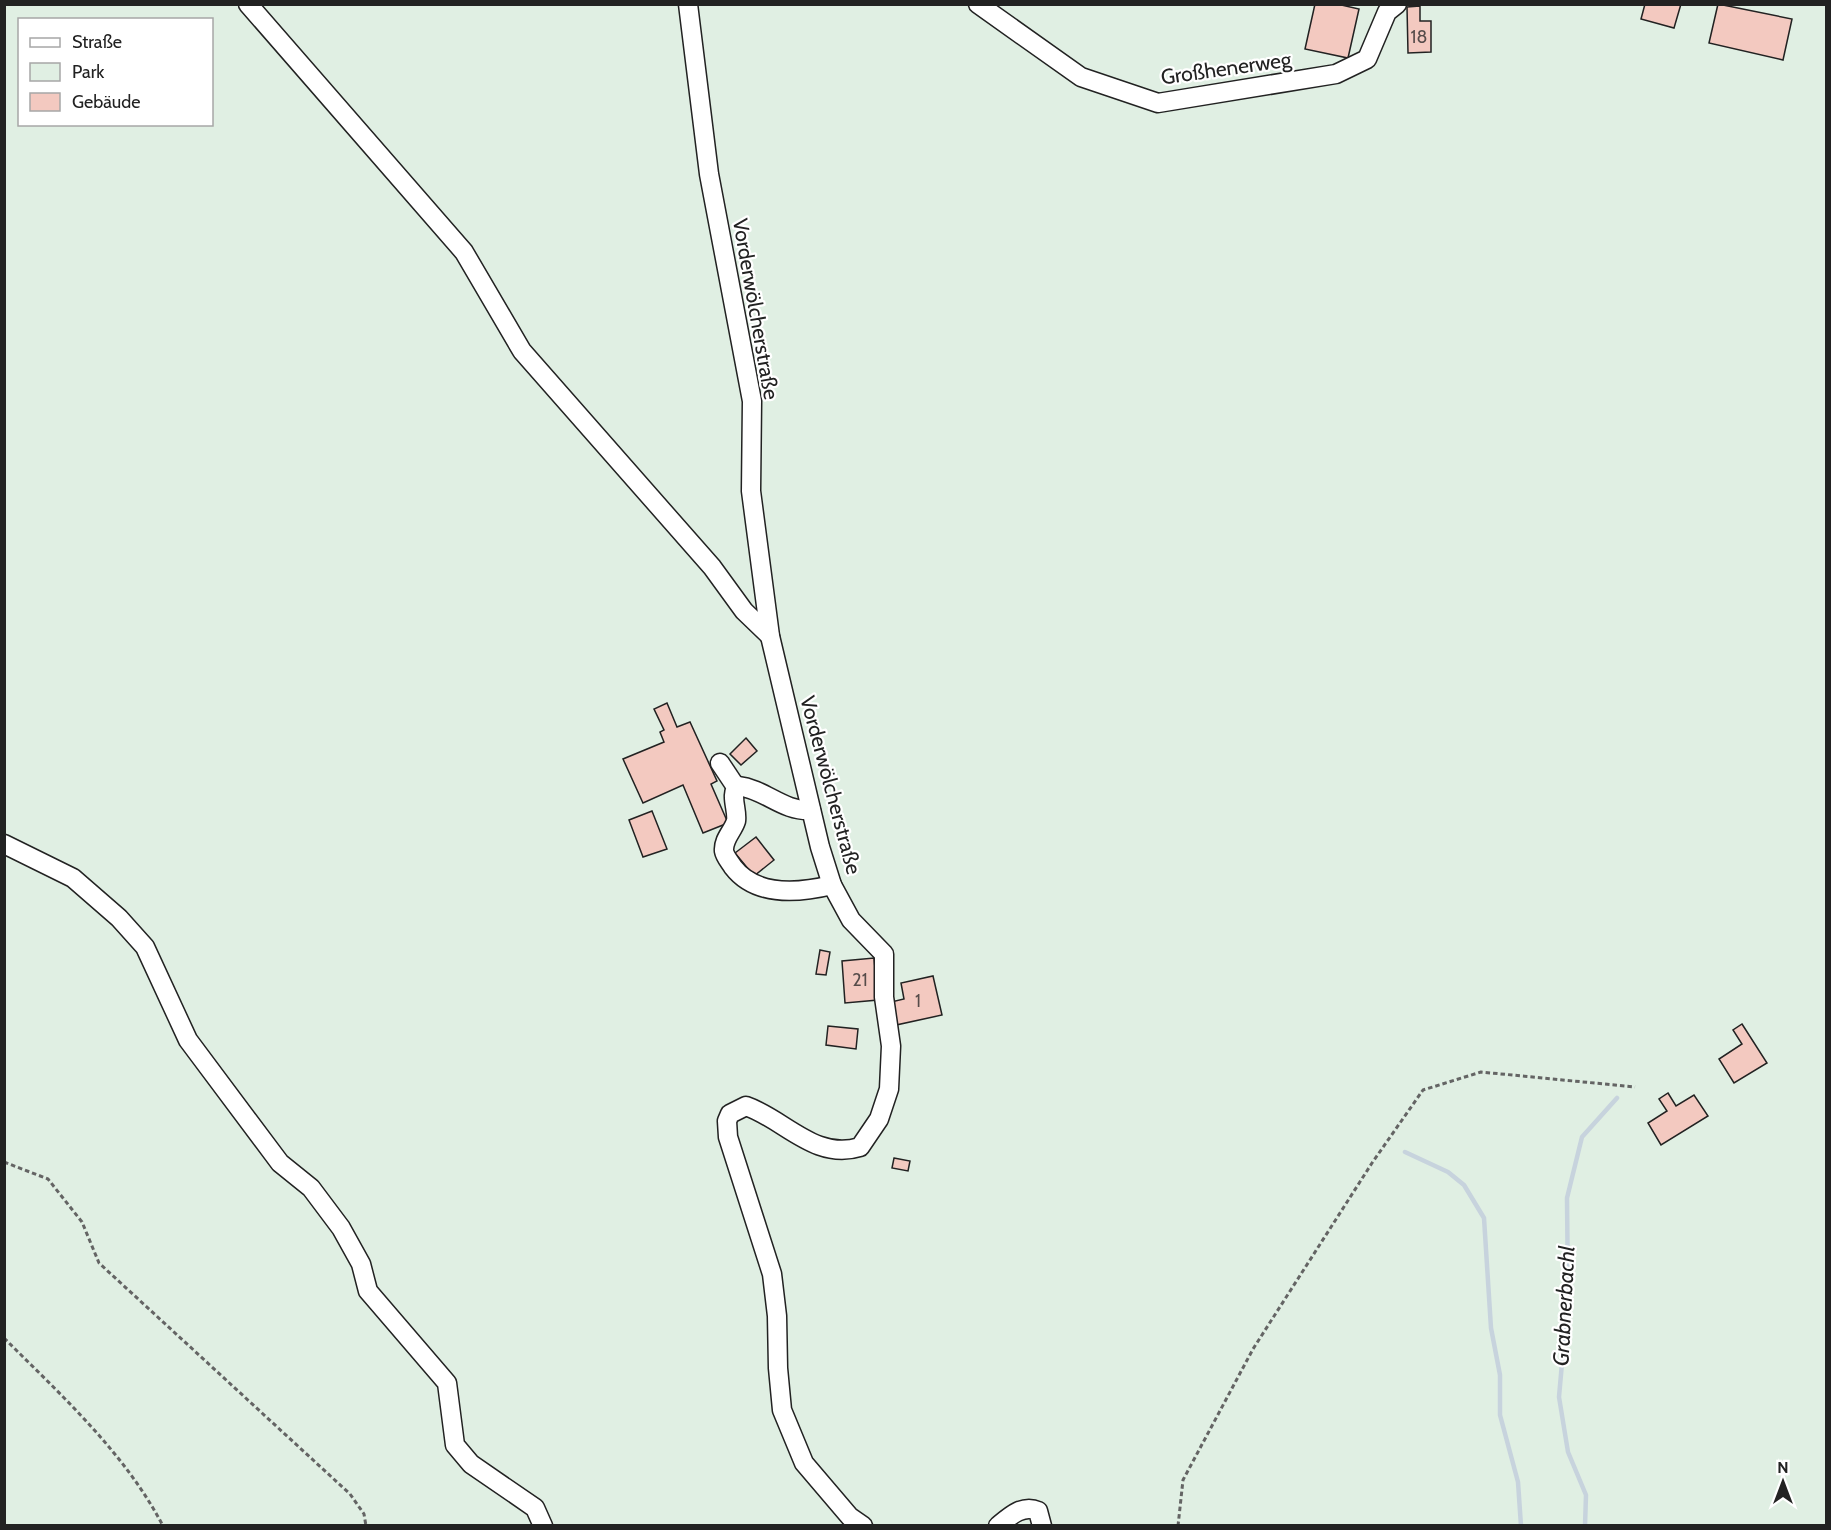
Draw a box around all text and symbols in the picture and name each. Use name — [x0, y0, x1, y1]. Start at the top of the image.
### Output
legend — [18, 18, 213, 126]
house number: 18 — [1411, 26, 1427, 48]
text: Straße — [72, 31, 122, 53]
street label: Großhenerweg — [1159, 46, 1293, 90]
text: Park — [72, 61, 105, 83]
text: Gebäude — [72, 91, 141, 113]
street label: Vorderwölcherstraße — [728, 217, 784, 402]
street label: Vorderwölcherstraße — [795, 693, 867, 877]
house number: 21 — [852, 969, 868, 991]
house number: 1 — [915, 990, 921, 1012]
water label: Grabnerbachl — [1547, 1244, 1581, 1367]
north arrow — [1753, 1452, 1813, 1512]
text: N — [1777, 1458, 1789, 1477]

